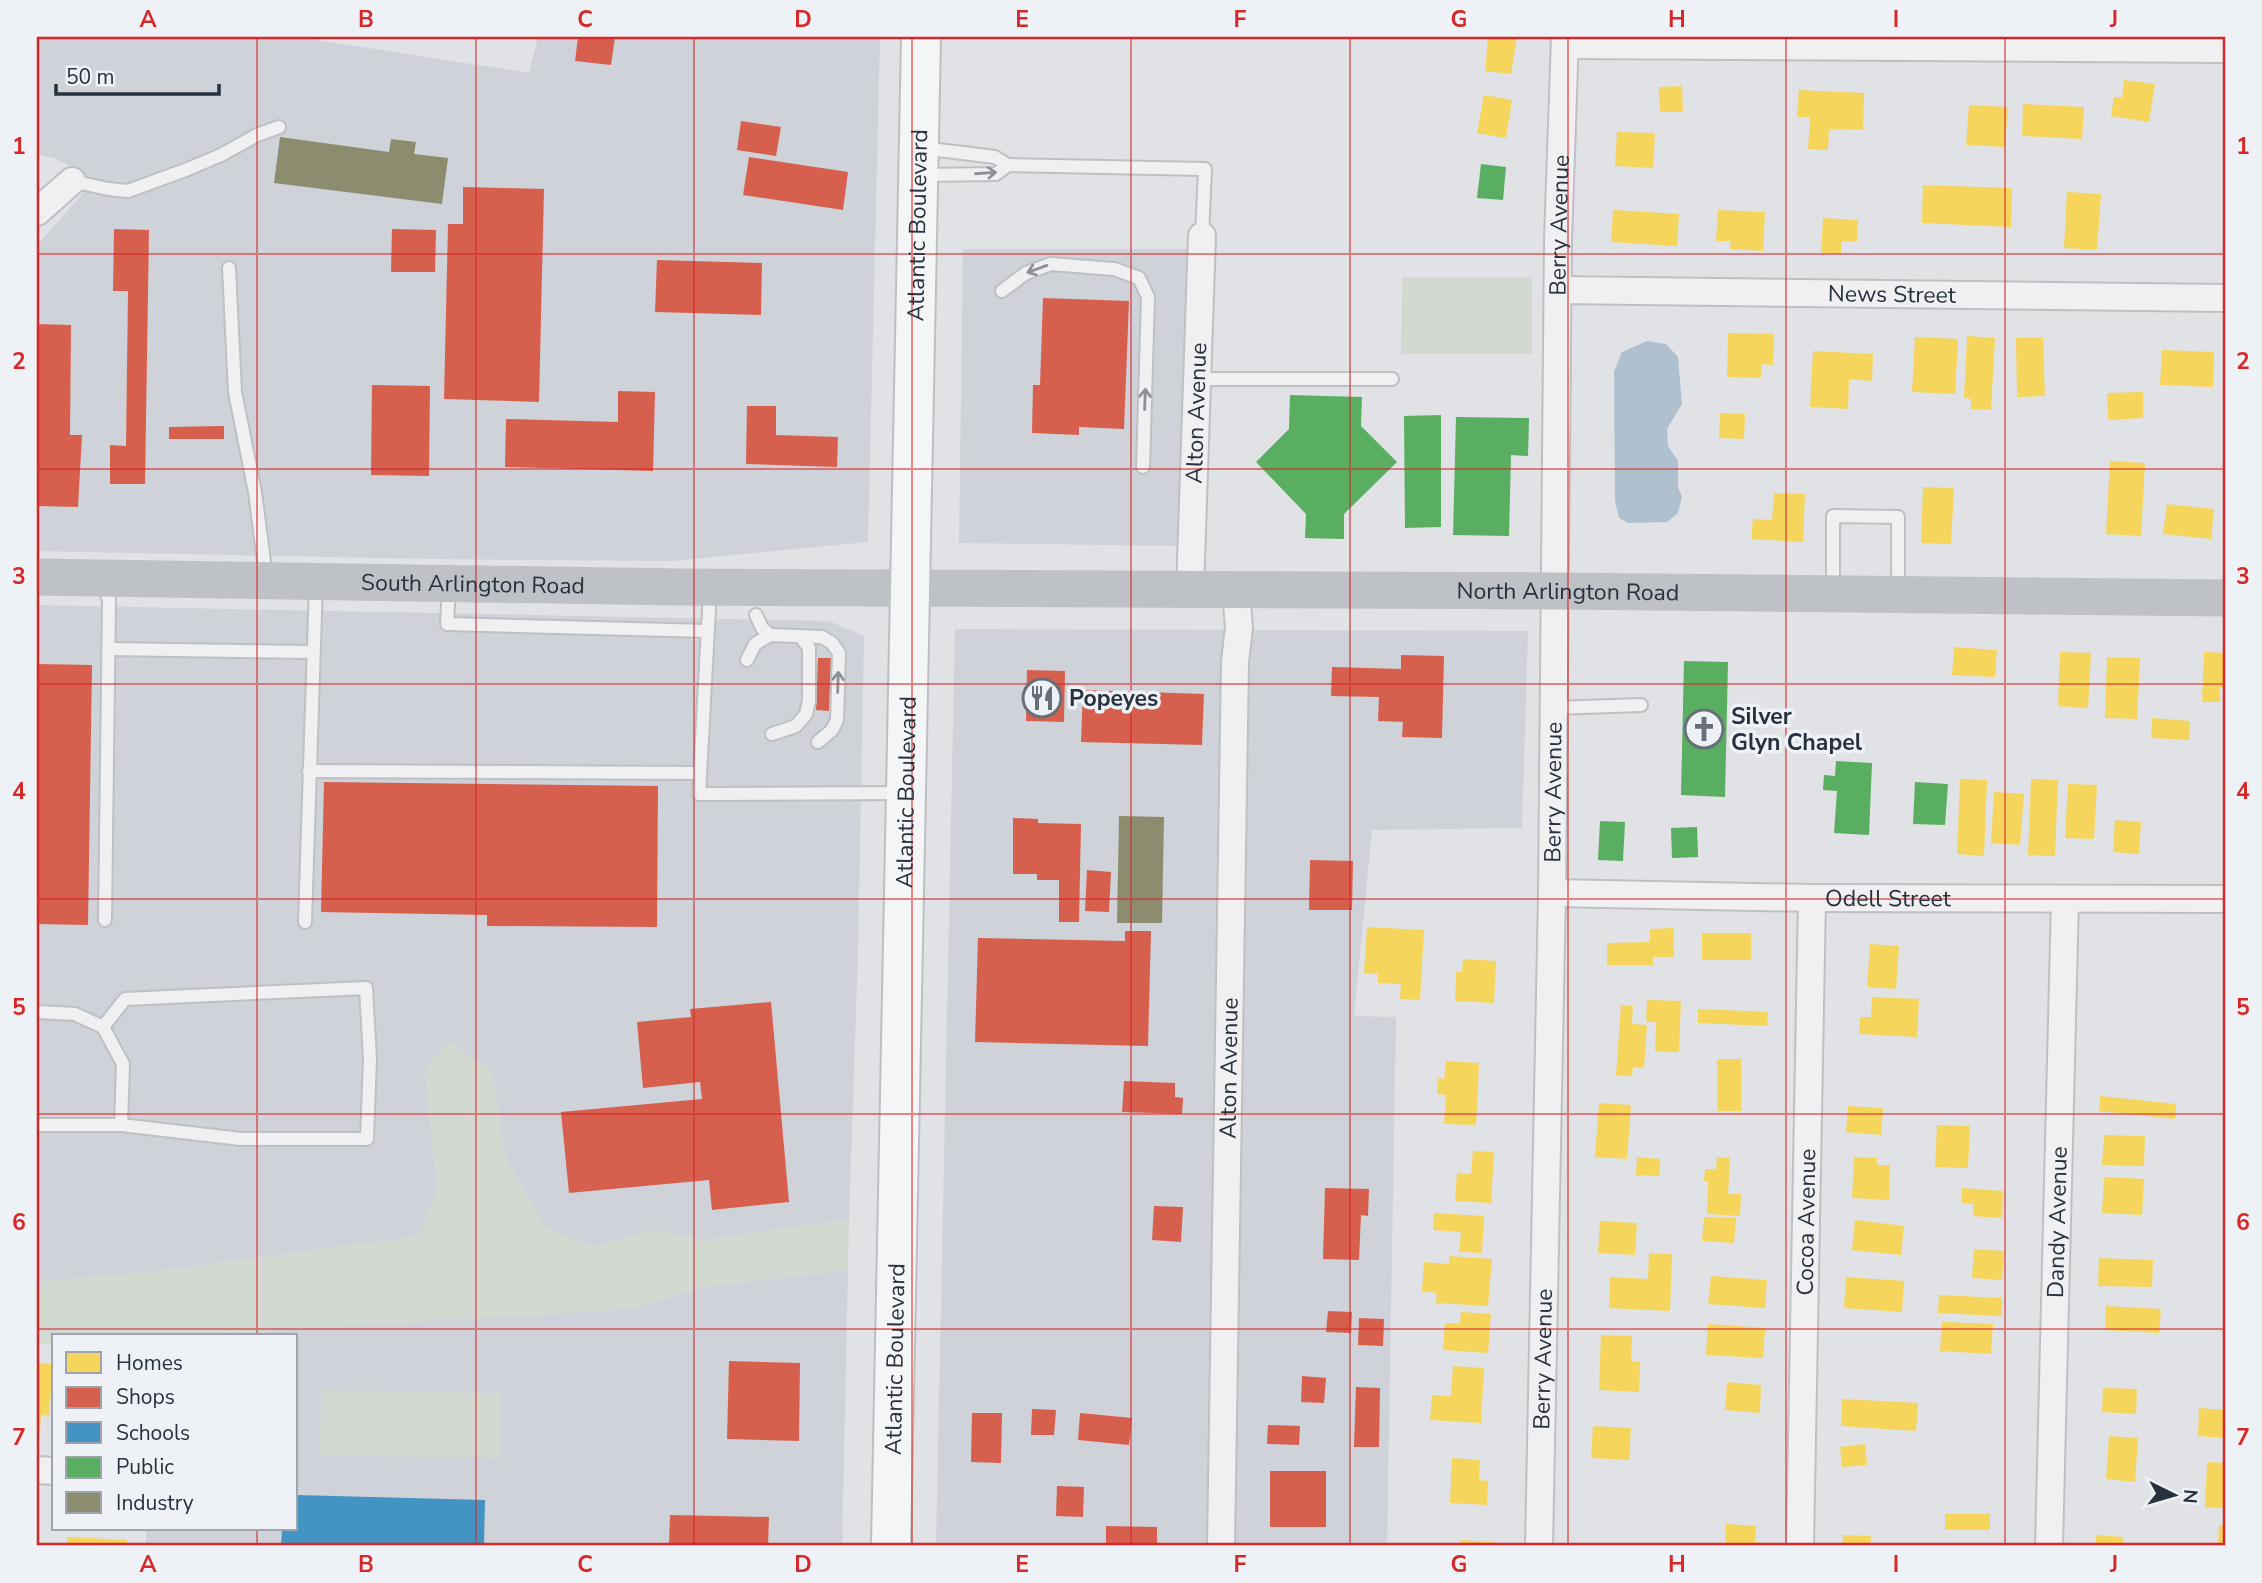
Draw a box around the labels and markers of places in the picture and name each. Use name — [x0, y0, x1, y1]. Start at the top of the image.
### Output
restaurant icon: Popeyes — [1021, 677, 1063, 719]
place label: Popeyes — [1069, 683, 1158, 714]
place label: Silver Glyn Chapel — [1731, 701, 1863, 758]
church icon: Silver Glyn Chapel — [1683, 708, 1725, 750]

